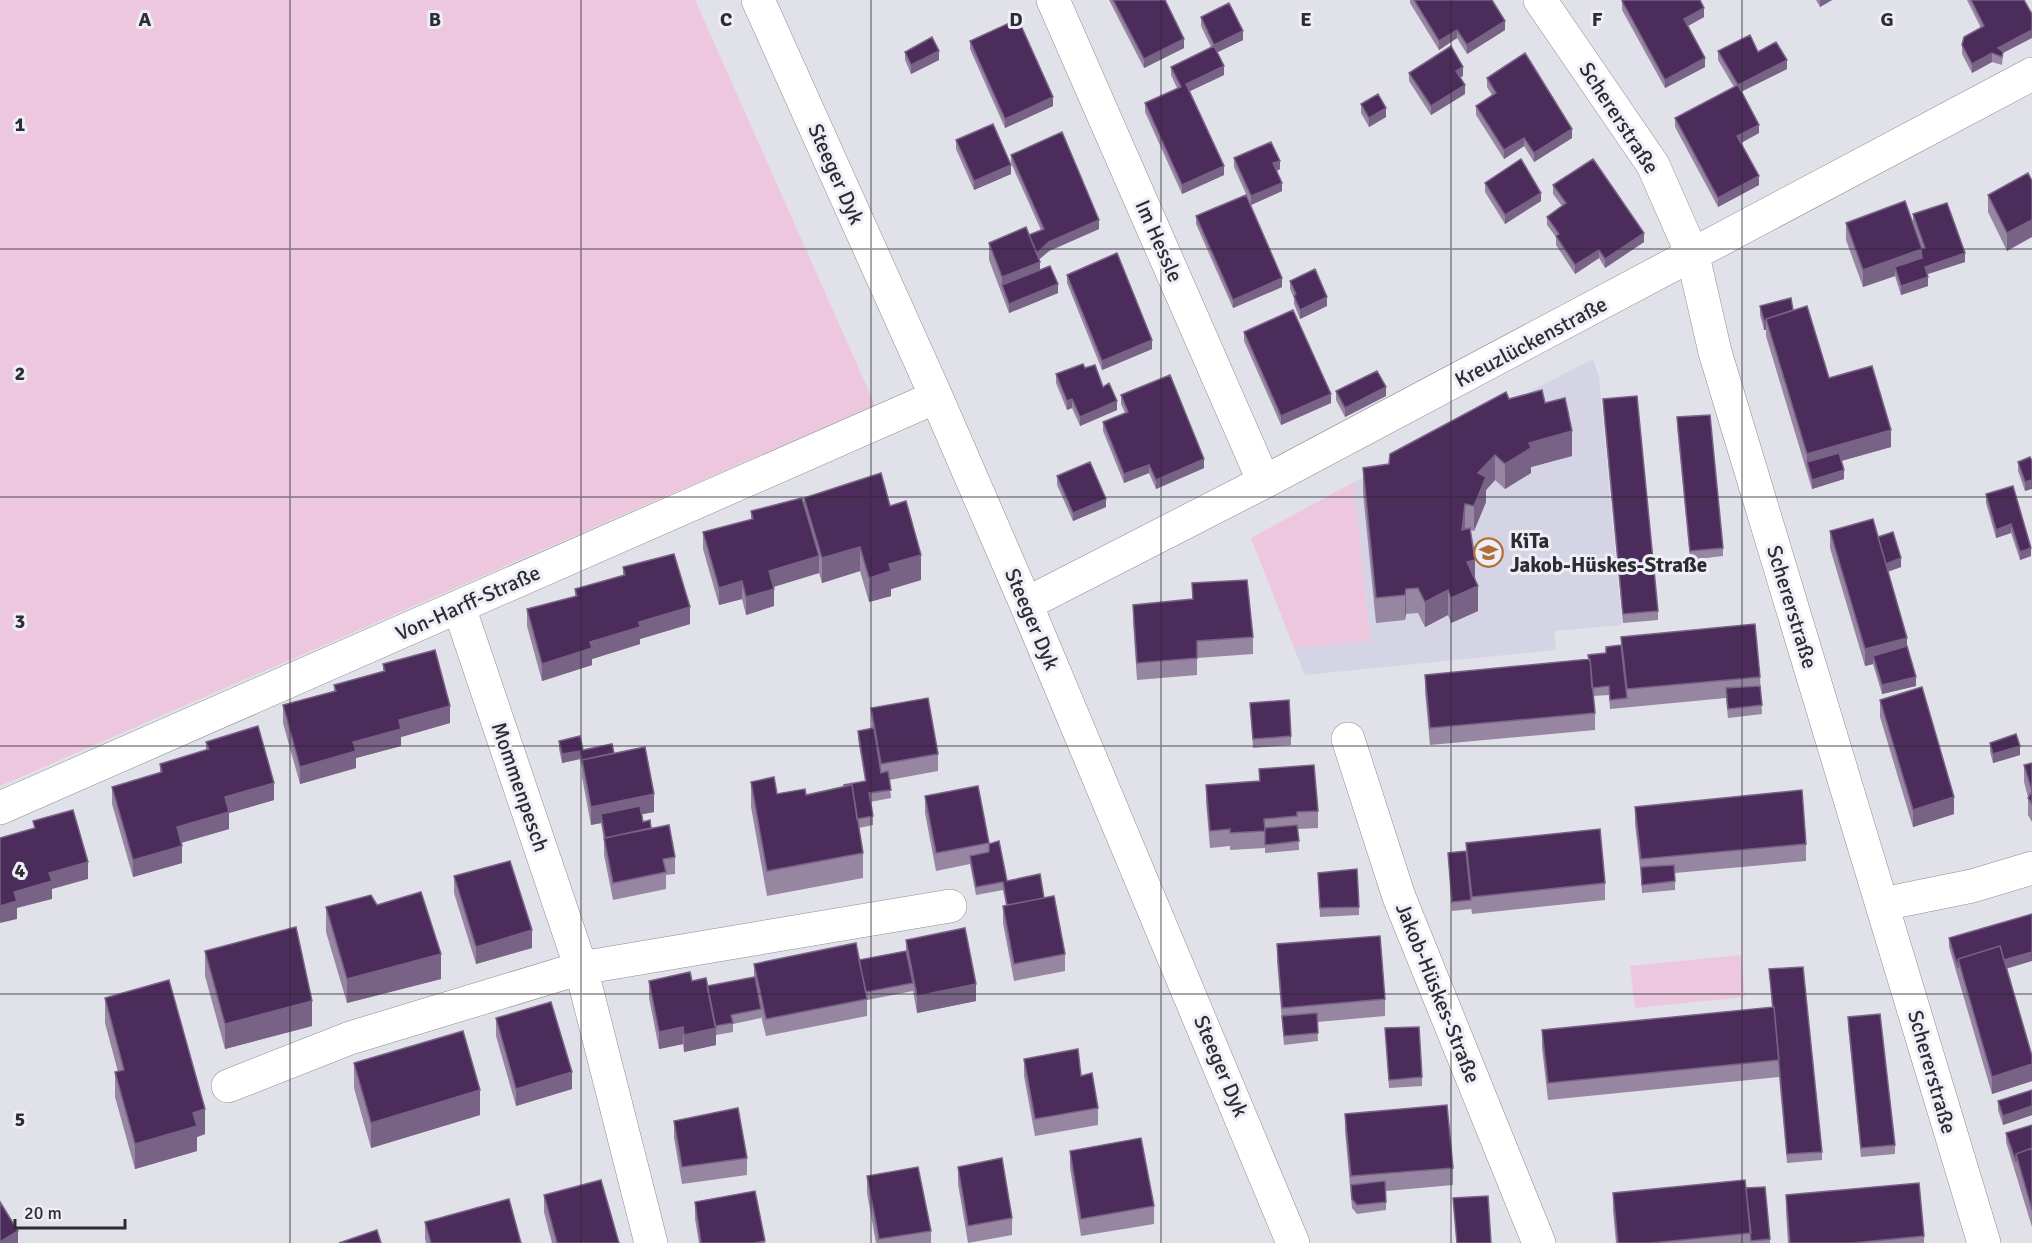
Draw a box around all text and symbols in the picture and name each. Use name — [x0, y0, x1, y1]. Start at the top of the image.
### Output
text: A — [139, 7, 152, 32]
text: B — [429, 7, 441, 32]
text: C — [720, 7, 732, 32]
text: D — [1009, 7, 1023, 32]
text: E — [1300, 7, 1312, 32]
text: F — [1592, 7, 1603, 32]
text: G — [1880, 7, 1894, 32]
street label: Schererstraße — [1573, 57, 1665, 179]
text: 1 — [15, 112, 26, 137]
street label: Steeger Dyk — [802, 119, 870, 229]
street label: Im Hessle — [1129, 196, 1189, 286]
street label: Kreuzlückenstraße — [1450, 291, 1612, 393]
text: 2 — [15, 361, 25, 386]
place label: KiTa Jakob-Hüskes-Straße — [1510, 528, 1707, 578]
school or university icon: KiTa Jakob-Hüskes-Straße — [1473, 537, 1505, 569]
street label: Schererstraße — [1761, 542, 1823, 672]
street label: Von-Harff-Straße — [392, 559, 544, 647]
street label: Steeger Dyk — [999, 564, 1065, 674]
text: 3 — [15, 609, 25, 634]
street label: Mommenpesch — [486, 719, 554, 855]
text: 4 — [15, 858, 26, 883]
street label: Jakob-Hüskes-Straße — [1390, 899, 1486, 1087]
street label: Schererstraße — [1902, 1007, 1962, 1137]
street label: Steeger Dyk — [1188, 1011, 1254, 1121]
text: 5 — [15, 1107, 25, 1132]
scale bar — [15, 1192, 124, 1230]
text: 20 m — [24, 1202, 62, 1224]

